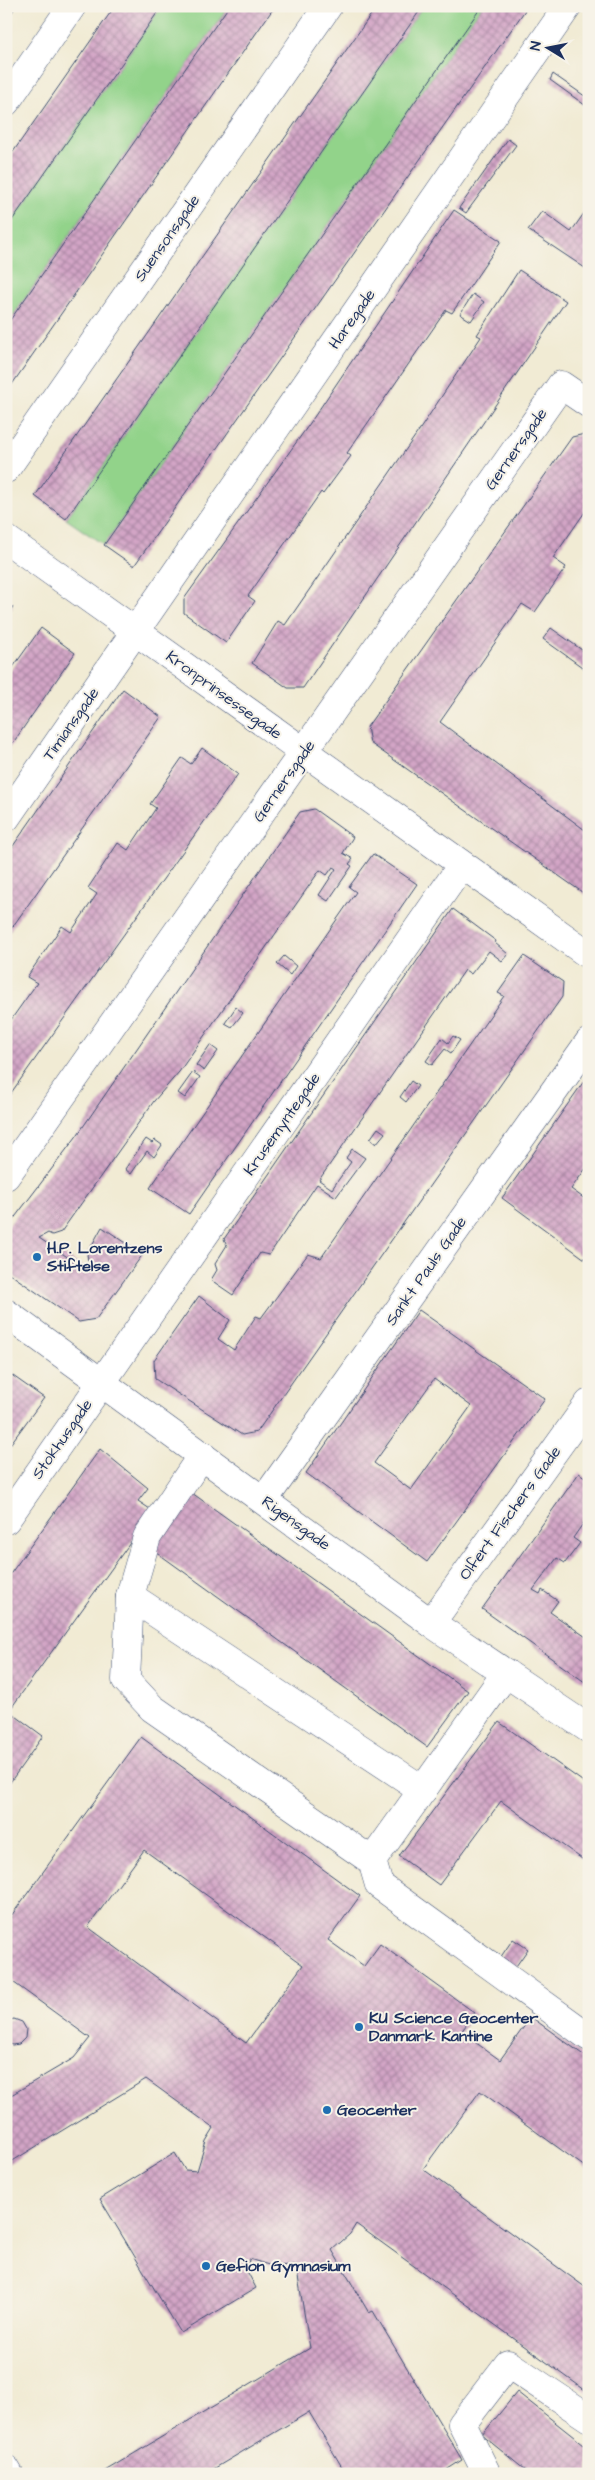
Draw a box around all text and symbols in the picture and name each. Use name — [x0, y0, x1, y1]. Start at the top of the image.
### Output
north arrow — [522, 22, 572, 72]
text: N — [526, 40, 547, 52]
street label: Suensonsgade — [129, 190, 206, 286]
street label: Haregade — [323, 284, 382, 354]
street label: Gernersgade — [480, 403, 553, 495]
street label: Kronprinsessegade — [161, 645, 287, 746]
street label: Timiansgade — [38, 683, 105, 766]
street label: Gernersgade — [248, 735, 321, 827]
street label: Krusemyntegade — [238, 1068, 327, 1180]
street label: Sankt Pauls Gade — [380, 1212, 472, 1330]
place label: H.P. Lorentzens Stiftelse — [46, 1237, 162, 1277]
marker: H.P. Lorentzens Stiftelse — [31, 1251, 43, 1263]
street label: Stokhusgade — [26, 1394, 99, 1484]
street label: Olfert Fischers Gade — [454, 1441, 566, 1584]
street label: Rigensgade — [257, 1491, 335, 1556]
place label: KU Science Geocenter Danmark Kantine — [369, 2007, 538, 2047]
marker: KU Science Geocenter Danmark Kantine — [353, 2021, 365, 2033]
place label: Geocenter — [337, 2099, 417, 2121]
marker: Geocenter — [321, 2104, 333, 2116]
place label: Gefion Gymnasium — [216, 2255, 351, 2278]
marker: Gefion Gymnasium — [200, 2260, 212, 2272]

